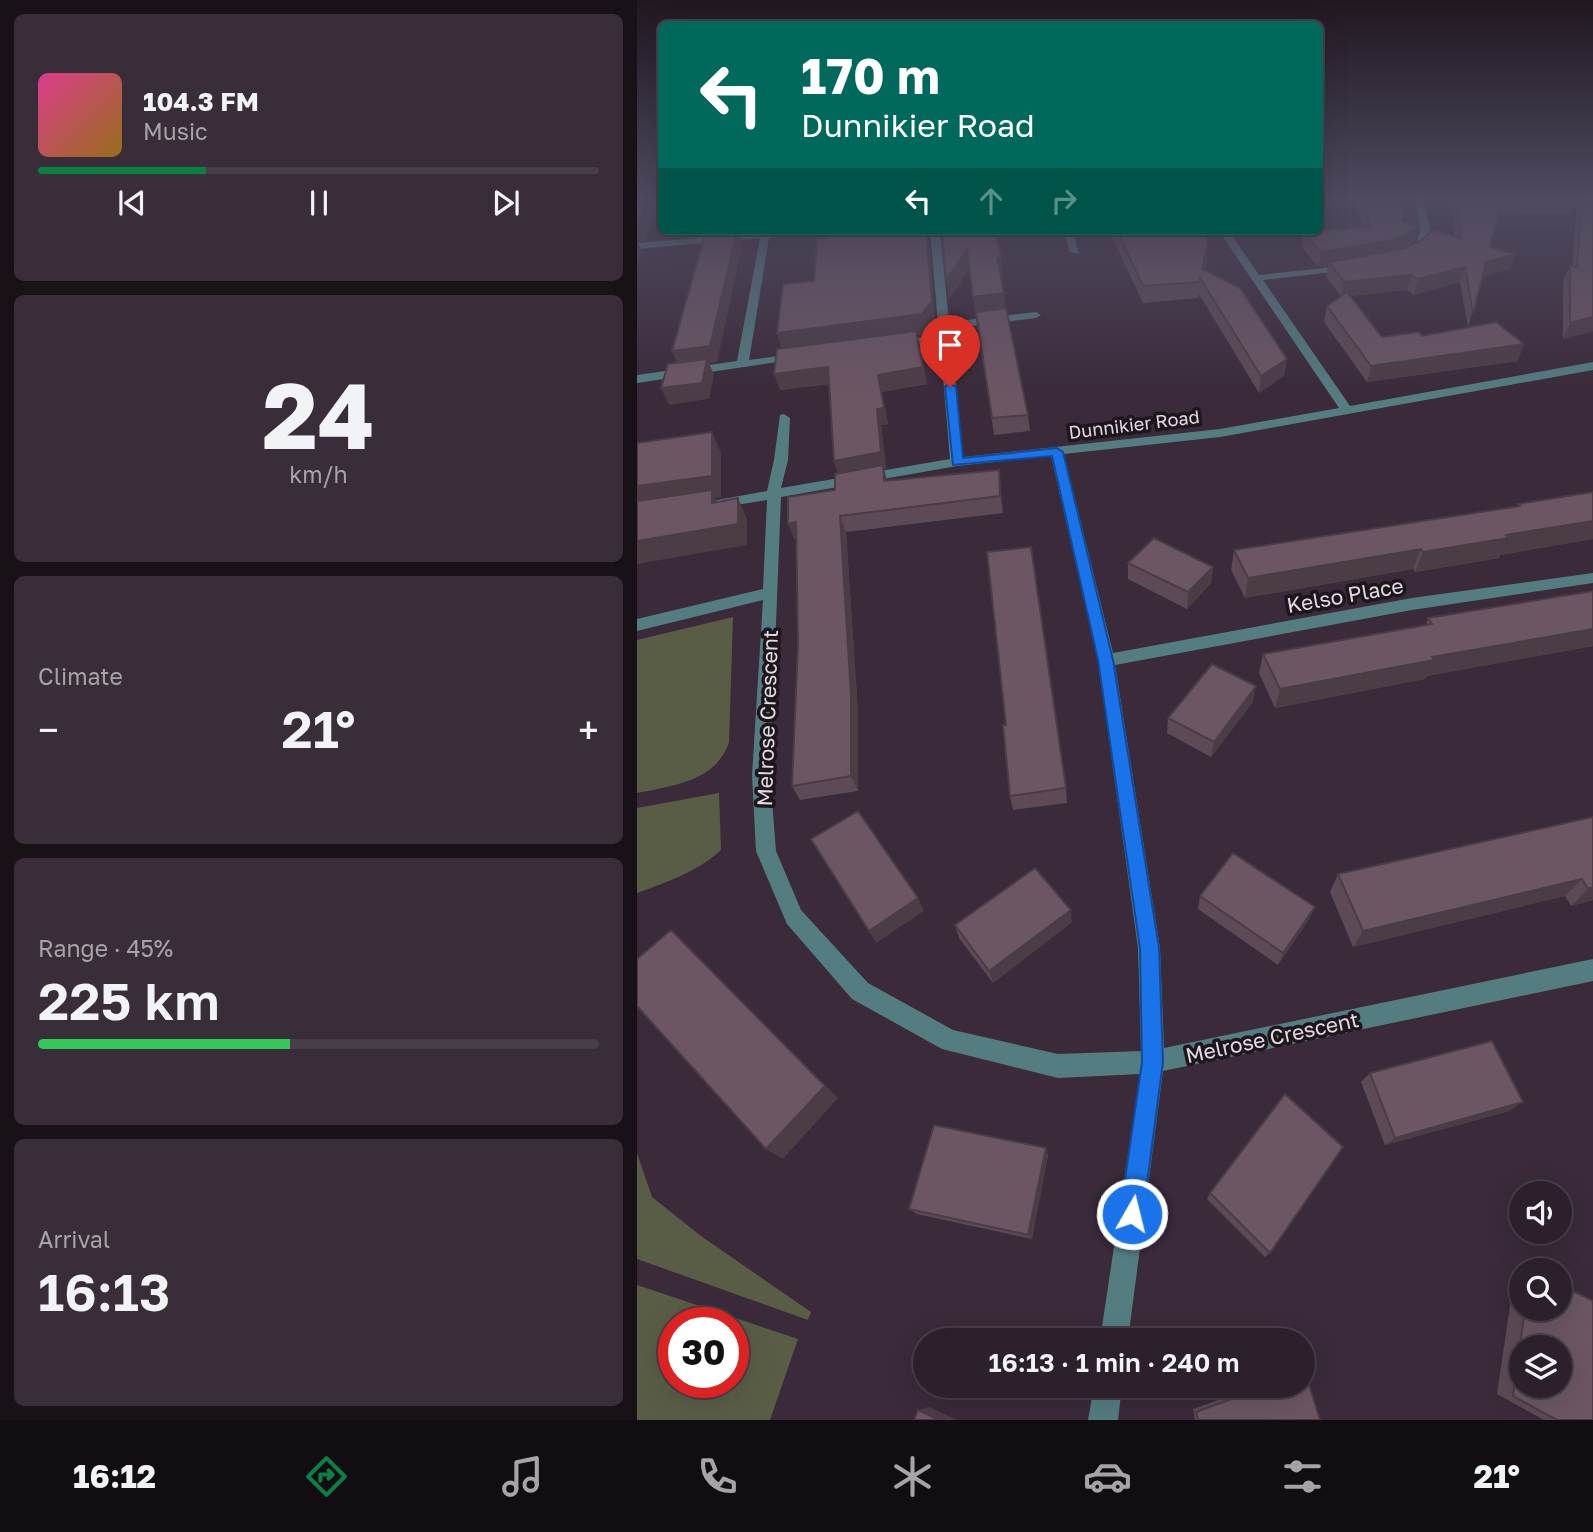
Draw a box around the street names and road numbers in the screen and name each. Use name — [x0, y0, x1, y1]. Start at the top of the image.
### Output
street label: Dunnikier Road — [1067, 405, 1201, 443]
street label: Kelso Place — [1285, 572, 1405, 618]
street label: Melrose Crescent — [751, 629, 783, 807]
street label: Melrose Crescent — [1183, 1006, 1361, 1068]

